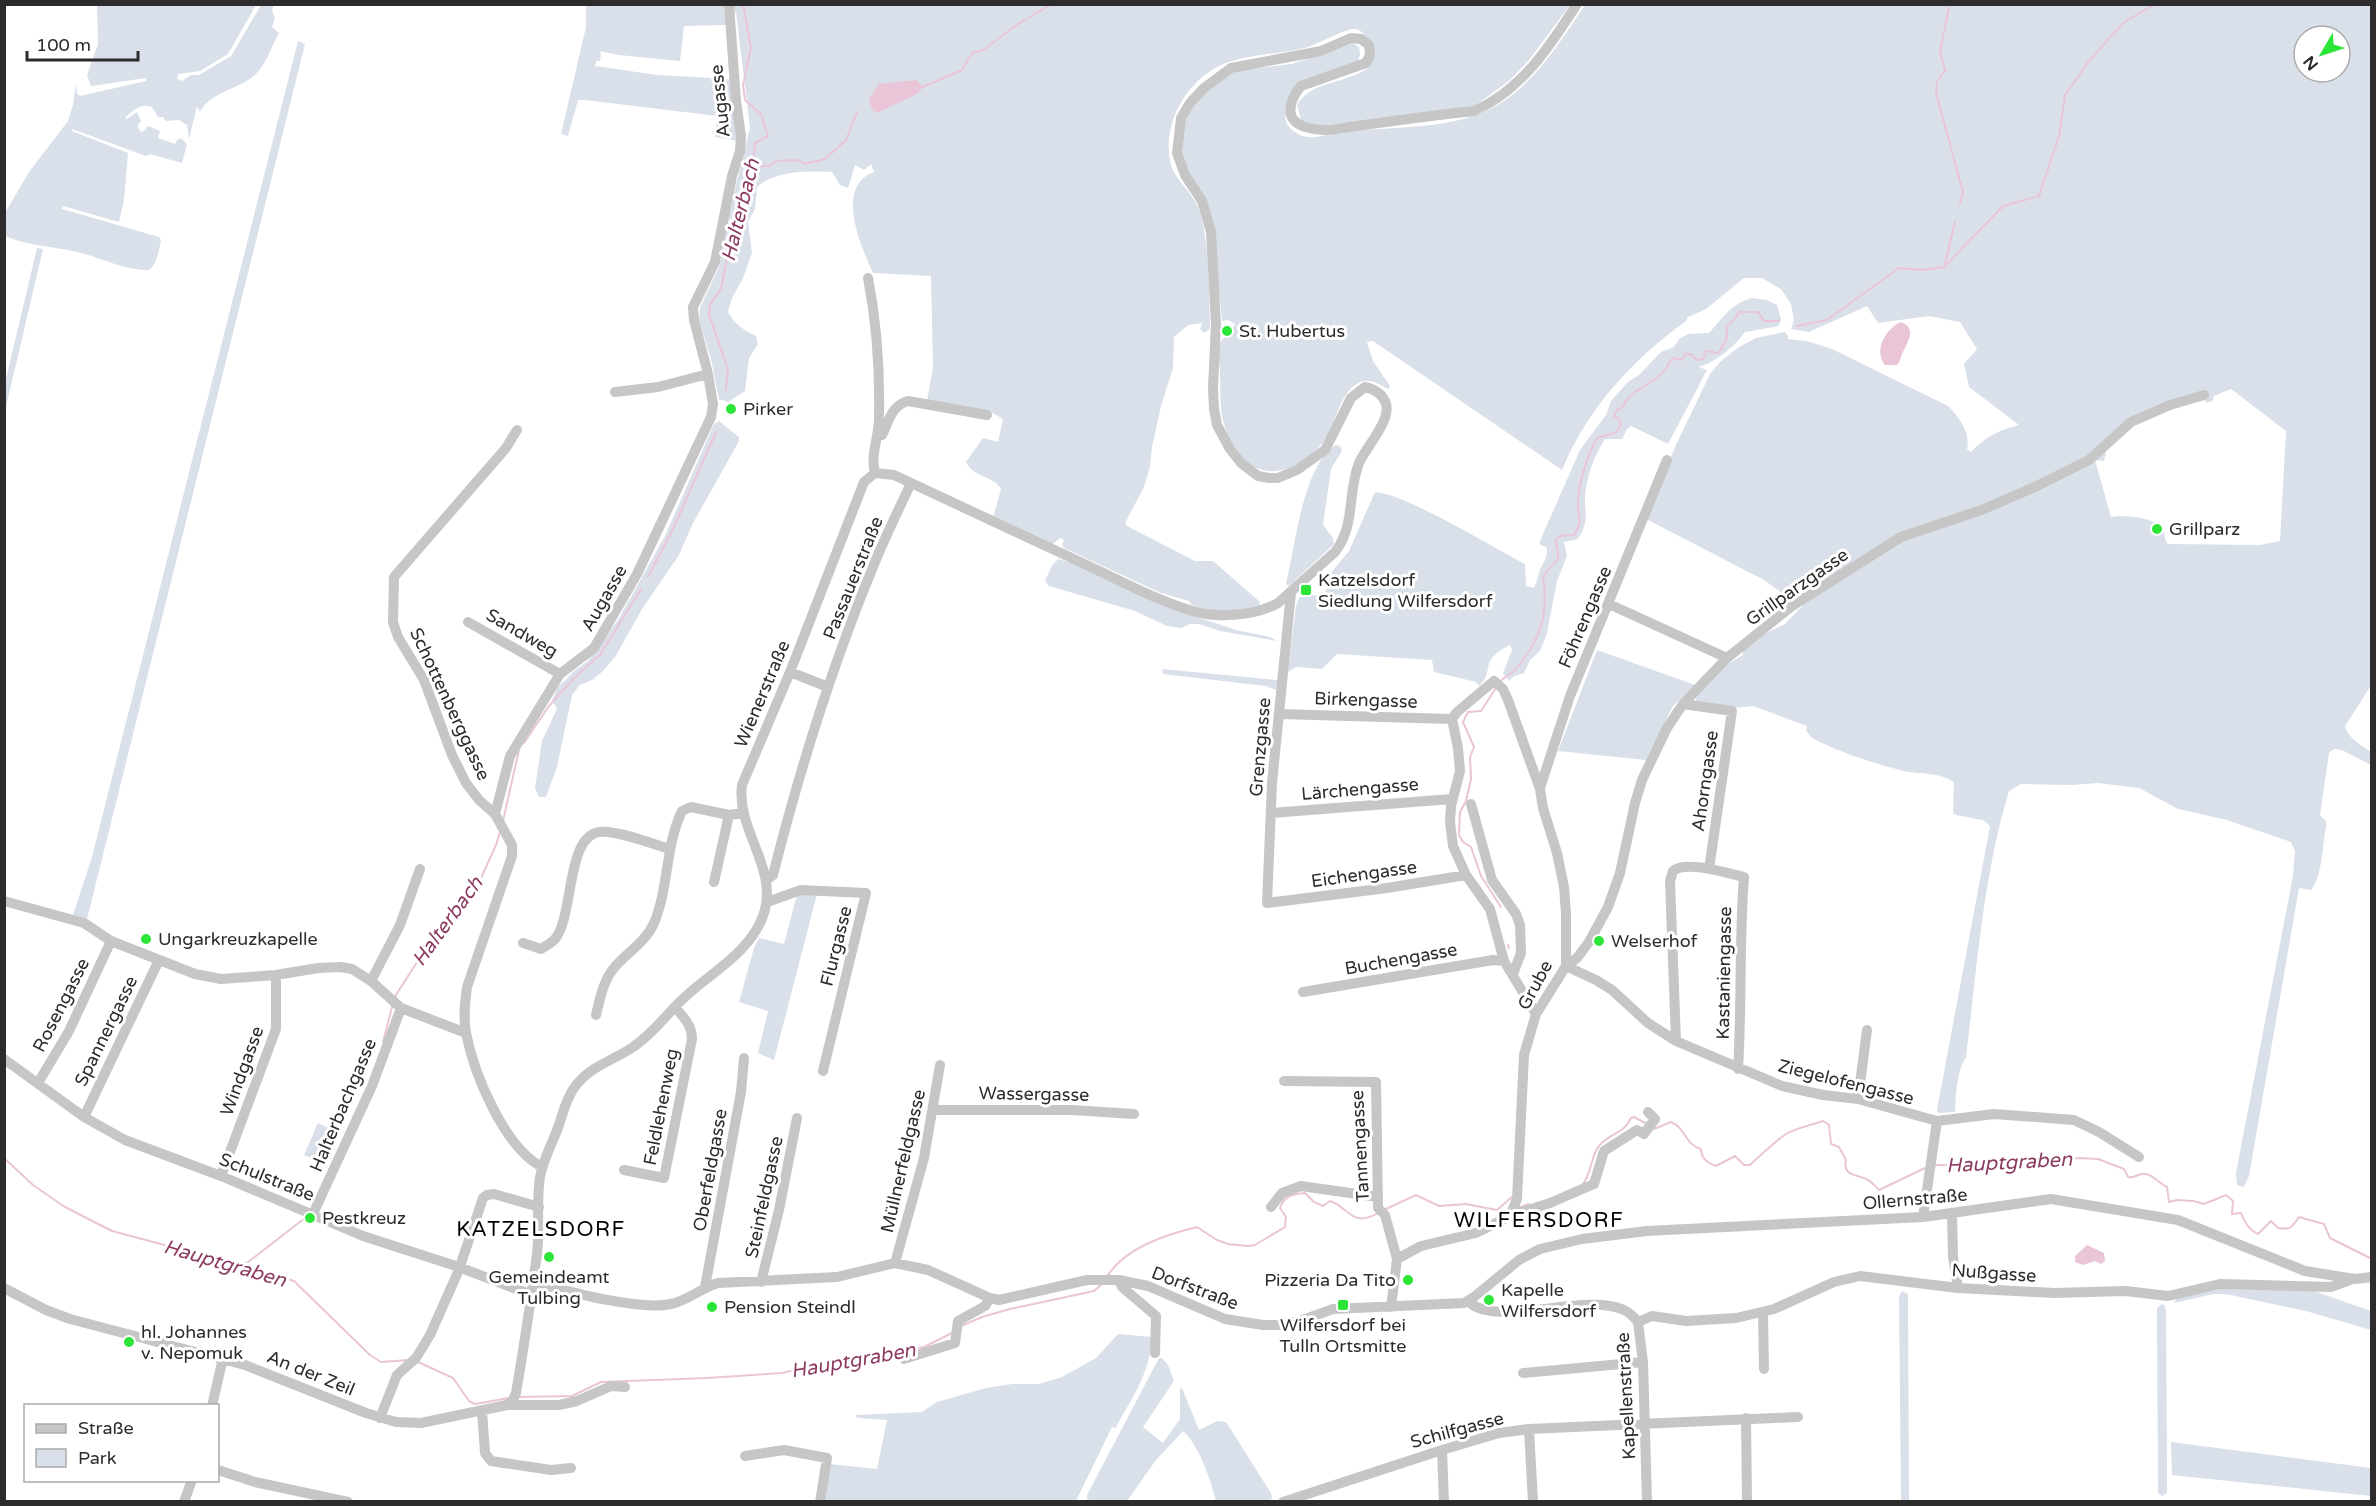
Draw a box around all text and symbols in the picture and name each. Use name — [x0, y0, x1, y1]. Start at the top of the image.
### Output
scale bar — [27, 24, 138, 62]
north arrow — [2292, 24, 2352, 84]
text: 100 m — [36, 34, 91, 56]
text: N — [2299, 52, 2323, 74]
street label: Augasse — [705, 64, 735, 138]
water label: Halterbach — [717, 156, 765, 264]
place label: St. Hubertus — [1239, 320, 1345, 342]
marker: St. Hubertus — [1220, 324, 1234, 338]
place label: Pirker — [743, 398, 793, 420]
marker: Pirker — [724, 402, 738, 416]
street label: Passauerstraße — [818, 513, 888, 643]
place label: Grillparz — [2169, 518, 2240, 540]
marker: Grillparz — [2150, 522, 2164, 536]
street label: Grillparzgasse — [1741, 544, 1853, 630]
street label: Augasse — [576, 561, 632, 635]
street label: Föhrengasse — [1554, 563, 1616, 671]
place label: Katzelsdorf Siedlung Wilfersdorf — [1318, 569, 1493, 612]
marker: Katzelsdorf Siedlung Wilfersdorf — [1299, 583, 1313, 597]
street label: Sandweg — [482, 604, 562, 662]
street label: Schottenberggasse — [405, 624, 495, 784]
street label: Wienerstraße — [730, 637, 794, 751]
street label: Birkengasse — [1314, 687, 1418, 713]
street label: Grenzgasse — [1245, 697, 1275, 797]
street label: Ahorngasse — [1687, 729, 1723, 833]
street label: Lärchengasse — [1300, 773, 1420, 805]
street label: Eichengasse — [1310, 856, 1418, 892]
water label: Halterbach — [407, 872, 489, 971]
street label: Flurgasse — [815, 904, 857, 988]
street label: Kastaniengasse — [1712, 906, 1736, 1040]
place label: Ungarkreuzkapelle — [158, 928, 318, 950]
place label: Welserhof — [1611, 930, 1698, 952]
marker: Ungarkreuzkapelle — [139, 932, 153, 946]
marker: Welserhof — [1592, 934, 1606, 948]
street label: Buchengasse — [1343, 938, 1459, 980]
street label: Rosengasse — [28, 954, 94, 1056]
street label: Grube — [1513, 956, 1557, 1014]
street label: Spannergasse — [70, 972, 142, 1090]
street label: Windgasse — [216, 1023, 268, 1119]
street label: Halterbachgasse — [305, 1035, 381, 1175]
street label: Feldlehenweg — [639, 1047, 683, 1167]
street label: Ziegelofengasse — [1776, 1054, 1916, 1110]
street label: Wassergasse — [978, 1082, 1090, 1106]
street label: Müllnerfeldgasse — [876, 1087, 930, 1235]
street label: Tannengasse — [1346, 1090, 1374, 1202]
street label: Oberfeldgasse — [688, 1107, 732, 1233]
street label: Steinfeldgasse — [740, 1134, 788, 1260]
street label: Schulstraße — [216, 1148, 318, 1206]
water label: Hauptgraben — [1945, 1148, 2073, 1178]
street label: Ollernstraße — [1862, 1183, 1968, 1215]
place label: Pestkreuz — [322, 1207, 406, 1229]
district label: WILFERSDORF — [1454, 1208, 1624, 1233]
marker: Pestkreuz — [303, 1211, 317, 1225]
district label: KATZELSDORF — [456, 1217, 626, 1242]
water label: Hauptgraben — [161, 1235, 289, 1293]
marker: Gemeindeamt Tulbing — [542, 1250, 556, 1264]
street label: Nußgasse — [1951, 1259, 2037, 1287]
street label: Dorfstraße — [1148, 1261, 1242, 1315]
place label: Gemeindeamt Tulbing — [489, 1266, 610, 1309]
place label: Pizzeria Da Tito — [1264, 1269, 1396, 1291]
marker: Pizzeria Da Tito — [1401, 1273, 1415, 1287]
place label: Kapelle Wilfersdorf — [1501, 1279, 1596, 1322]
marker: Kapelle Wilfersdorf — [1482, 1293, 1496, 1307]
place label: Pension Steindl — [724, 1296, 856, 1318]
marker: Wilfersdorf bei Tulln Ortsmitte — [1336, 1298, 1350, 1312]
marker: Pension Steindl — [705, 1300, 719, 1314]
place label: Wilfersdorf bei Tulln Ortsmitte — [1279, 1314, 1407, 1357]
place label: hl. Johannes v. Nepomuk — [141, 1321, 247, 1364]
street label: Kapellenstraße — [1612, 1332, 1640, 1460]
marker: hl. Johannes v. Nepomuk — [122, 1335, 136, 1349]
water label: Hauptgraben — [789, 1338, 918, 1384]
street label: An der Zeil — [264, 1345, 358, 1401]
legend — [24, 1404, 219, 1482]
street label: Schilfgasse — [1408, 1407, 1506, 1453]
text: Straße — [78, 1417, 134, 1439]
text: Park — [78, 1447, 117, 1469]

